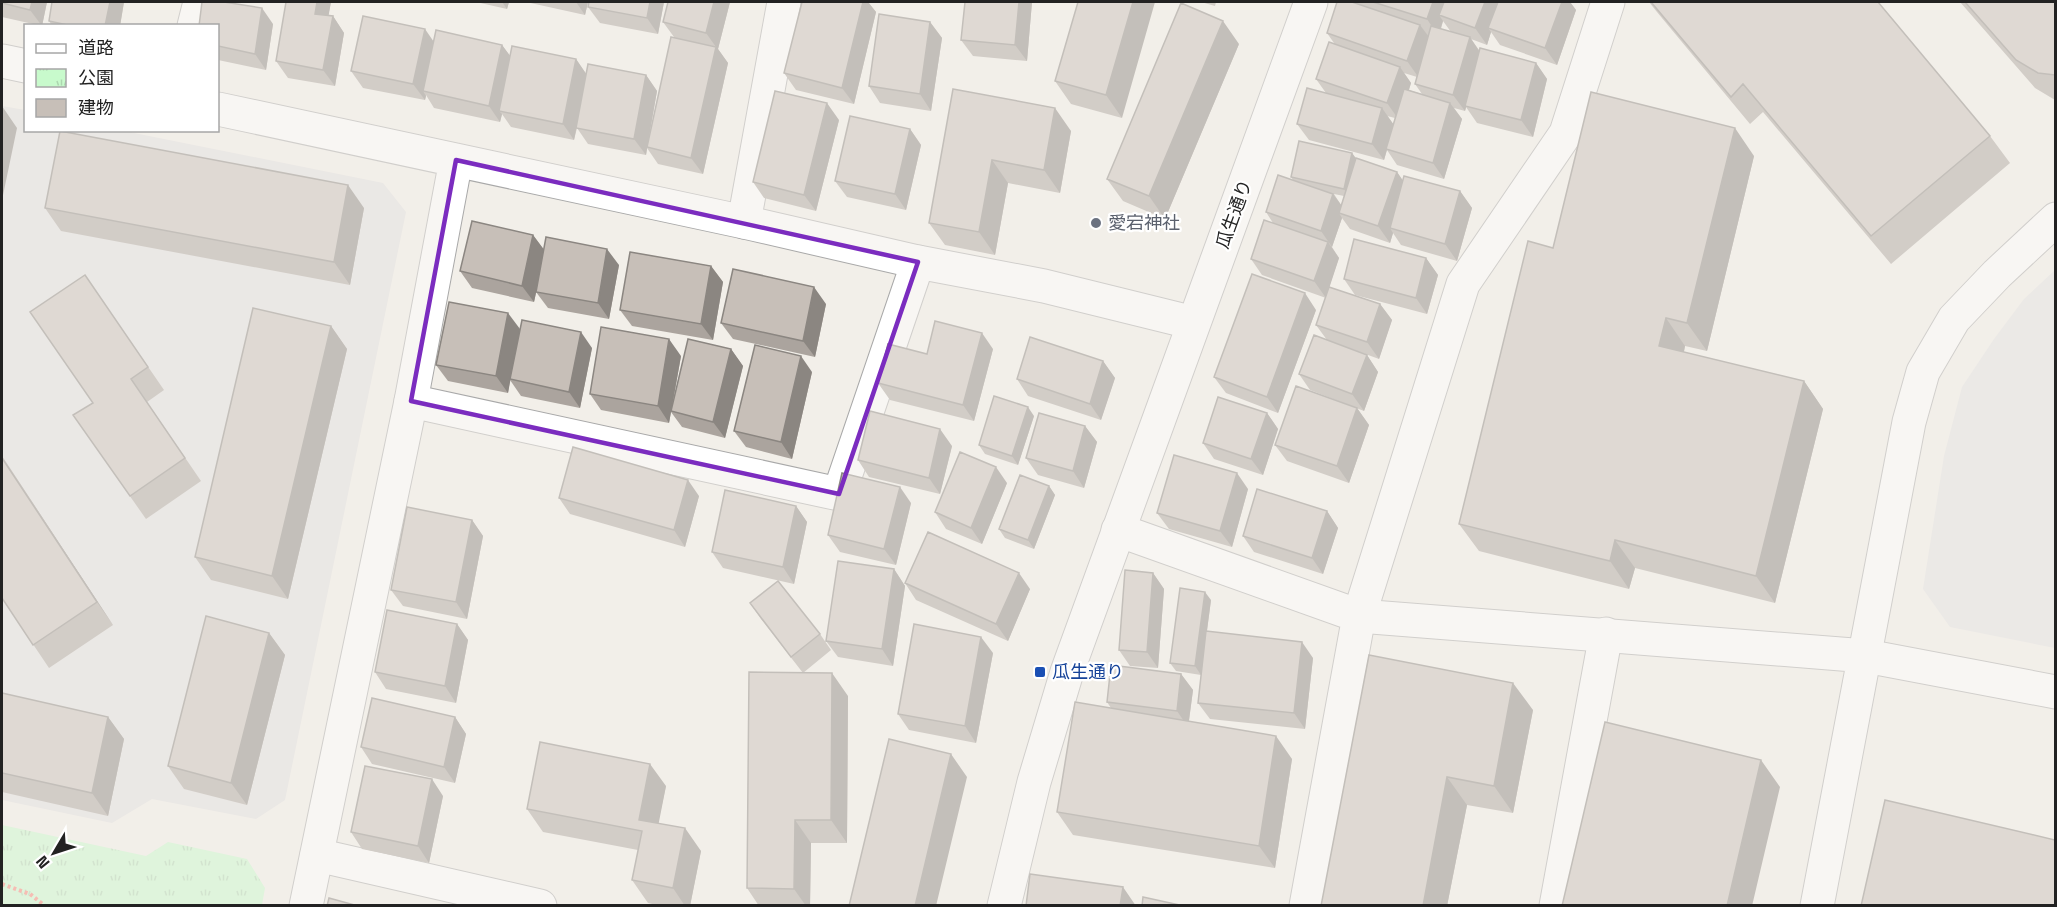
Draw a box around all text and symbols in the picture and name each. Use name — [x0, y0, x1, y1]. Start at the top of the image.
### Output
legend — [24, 24, 219, 132]
text: 道路 — [78, 36, 114, 59]
text: 公園 — [78, 66, 114, 89]
text: 建物 — [78, 96, 114, 119]
street label: 瓜生通り — [1210, 176, 1257, 252]
place label: 愛宕神社 — [1108, 211, 1180, 234]
marker: 愛宕神社 — [1089, 216, 1103, 230]
place label: 瓜生通り — [1052, 660, 1124, 683]
marker: 瓜生通り — [1033, 665, 1047, 679]
north arrow — [24, 823, 84, 883]
text: N — [31, 851, 54, 873]

